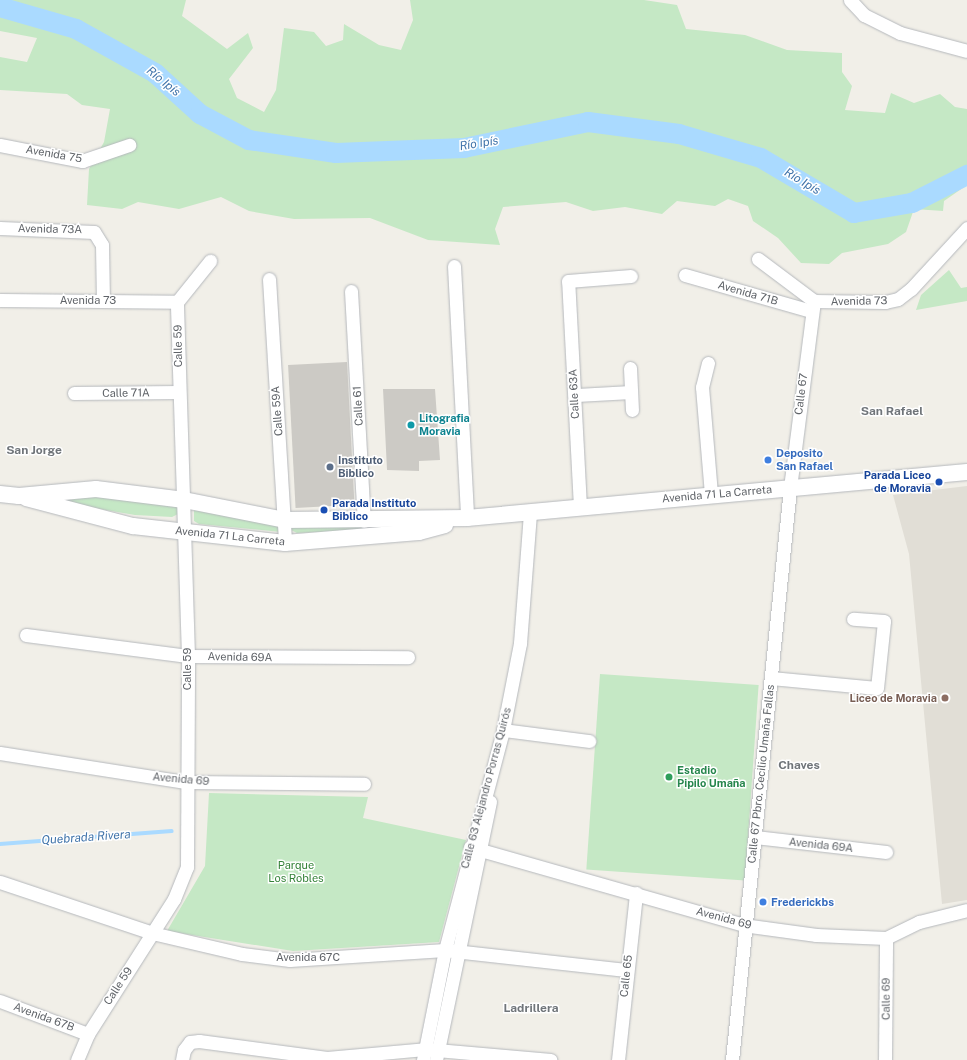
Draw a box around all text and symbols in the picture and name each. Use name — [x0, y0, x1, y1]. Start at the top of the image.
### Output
water label: Río Ipís — [143, 64, 183, 100]
water label: Río Ipís — [458, 134, 500, 154]
street label: Avenida 75 — [25, 143, 83, 165]
water label: Río Ipís — [781, 166, 823, 198]
street label: Avenida 73A — [18, 222, 82, 236]
street label: Avenida 71B — [716, 278, 780, 308]
street label: Avenida 73 — [60, 293, 116, 307]
street label: Avenida 73 — [831, 294, 887, 308]
street label: Calle 59 — [171, 325, 185, 367]
street label: Calle 63A — [566, 369, 582, 419]
street label: Calle 67 — [792, 372, 810, 416]
street label: Calle 59A — [269, 385, 285, 437]
street label: Calle 71A — [102, 386, 150, 400]
street label: Calle 61 — [350, 386, 366, 426]
district label: San Rafael — [861, 405, 923, 419]
place label: Litografia Moravia — [419, 412, 470, 438]
marker: Litografia Moravia — [406, 420, 416, 430]
district label: San Jorge — [6, 444, 62, 458]
place label: Deposito San Rafael — [776, 447, 833, 473]
place label: Instituto Biblico — [338, 454, 383, 480]
marker: Deposito San Rafael — [763, 455, 773, 465]
marker: Instituto Biblico — [325, 462, 335, 472]
place label: Parada Liceo de Moravia — [864, 469, 931, 495]
marker: Parada Liceo de Moravia — [934, 477, 944, 487]
street label: Avenida 71 La Carreta — [661, 483, 773, 505]
place label: Parada Instituto Biblico — [332, 497, 416, 523]
marker: Parada Instituto Biblico — [319, 505, 329, 515]
street label: Avenida 71 La Carreta — [174, 524, 286, 548]
street label: Calle 59 — [180, 648, 194, 690]
street label: Avenida 69A — [208, 650, 272, 664]
street label: Calle 67 Pbro. Cecilio Umaña Fallas — [745, 684, 777, 864]
place label: Liceo de Moravia — [849, 691, 937, 705]
marker: Liceo de Moravia — [940, 693, 950, 703]
street label: Calle 63 Alejandro Porras Quirós — [458, 706, 514, 870]
district label: Chaves — [778, 759, 820, 773]
place label: Estadio Pipilo Umaña — [677, 764, 746, 790]
street label: Avenida 69 — [152, 770, 210, 788]
marker: Estadio Pipilo Umaña — [664, 772, 674, 782]
water label: Quebrada Rivera — [41, 828, 131, 848]
street label: Avenida 69A — [788, 835, 854, 855]
park label: Parque Los Robles — [268, 859, 324, 885]
place label: Frederickbs — [771, 895, 834, 909]
marker: Frederickbs — [758, 897, 768, 907]
street label: Avenida 69 — [695, 904, 753, 932]
street label: Avenida 67C — [276, 950, 340, 964]
street label: Calle 65 — [617, 954, 635, 998]
street label: Calle 59 — [101, 965, 135, 1007]
street label: Calle 69 — [879, 978, 893, 1020]
street label: Avenida 67B — [12, 1000, 76, 1034]
district label: Ladrillera — [503, 1002, 559, 1016]

